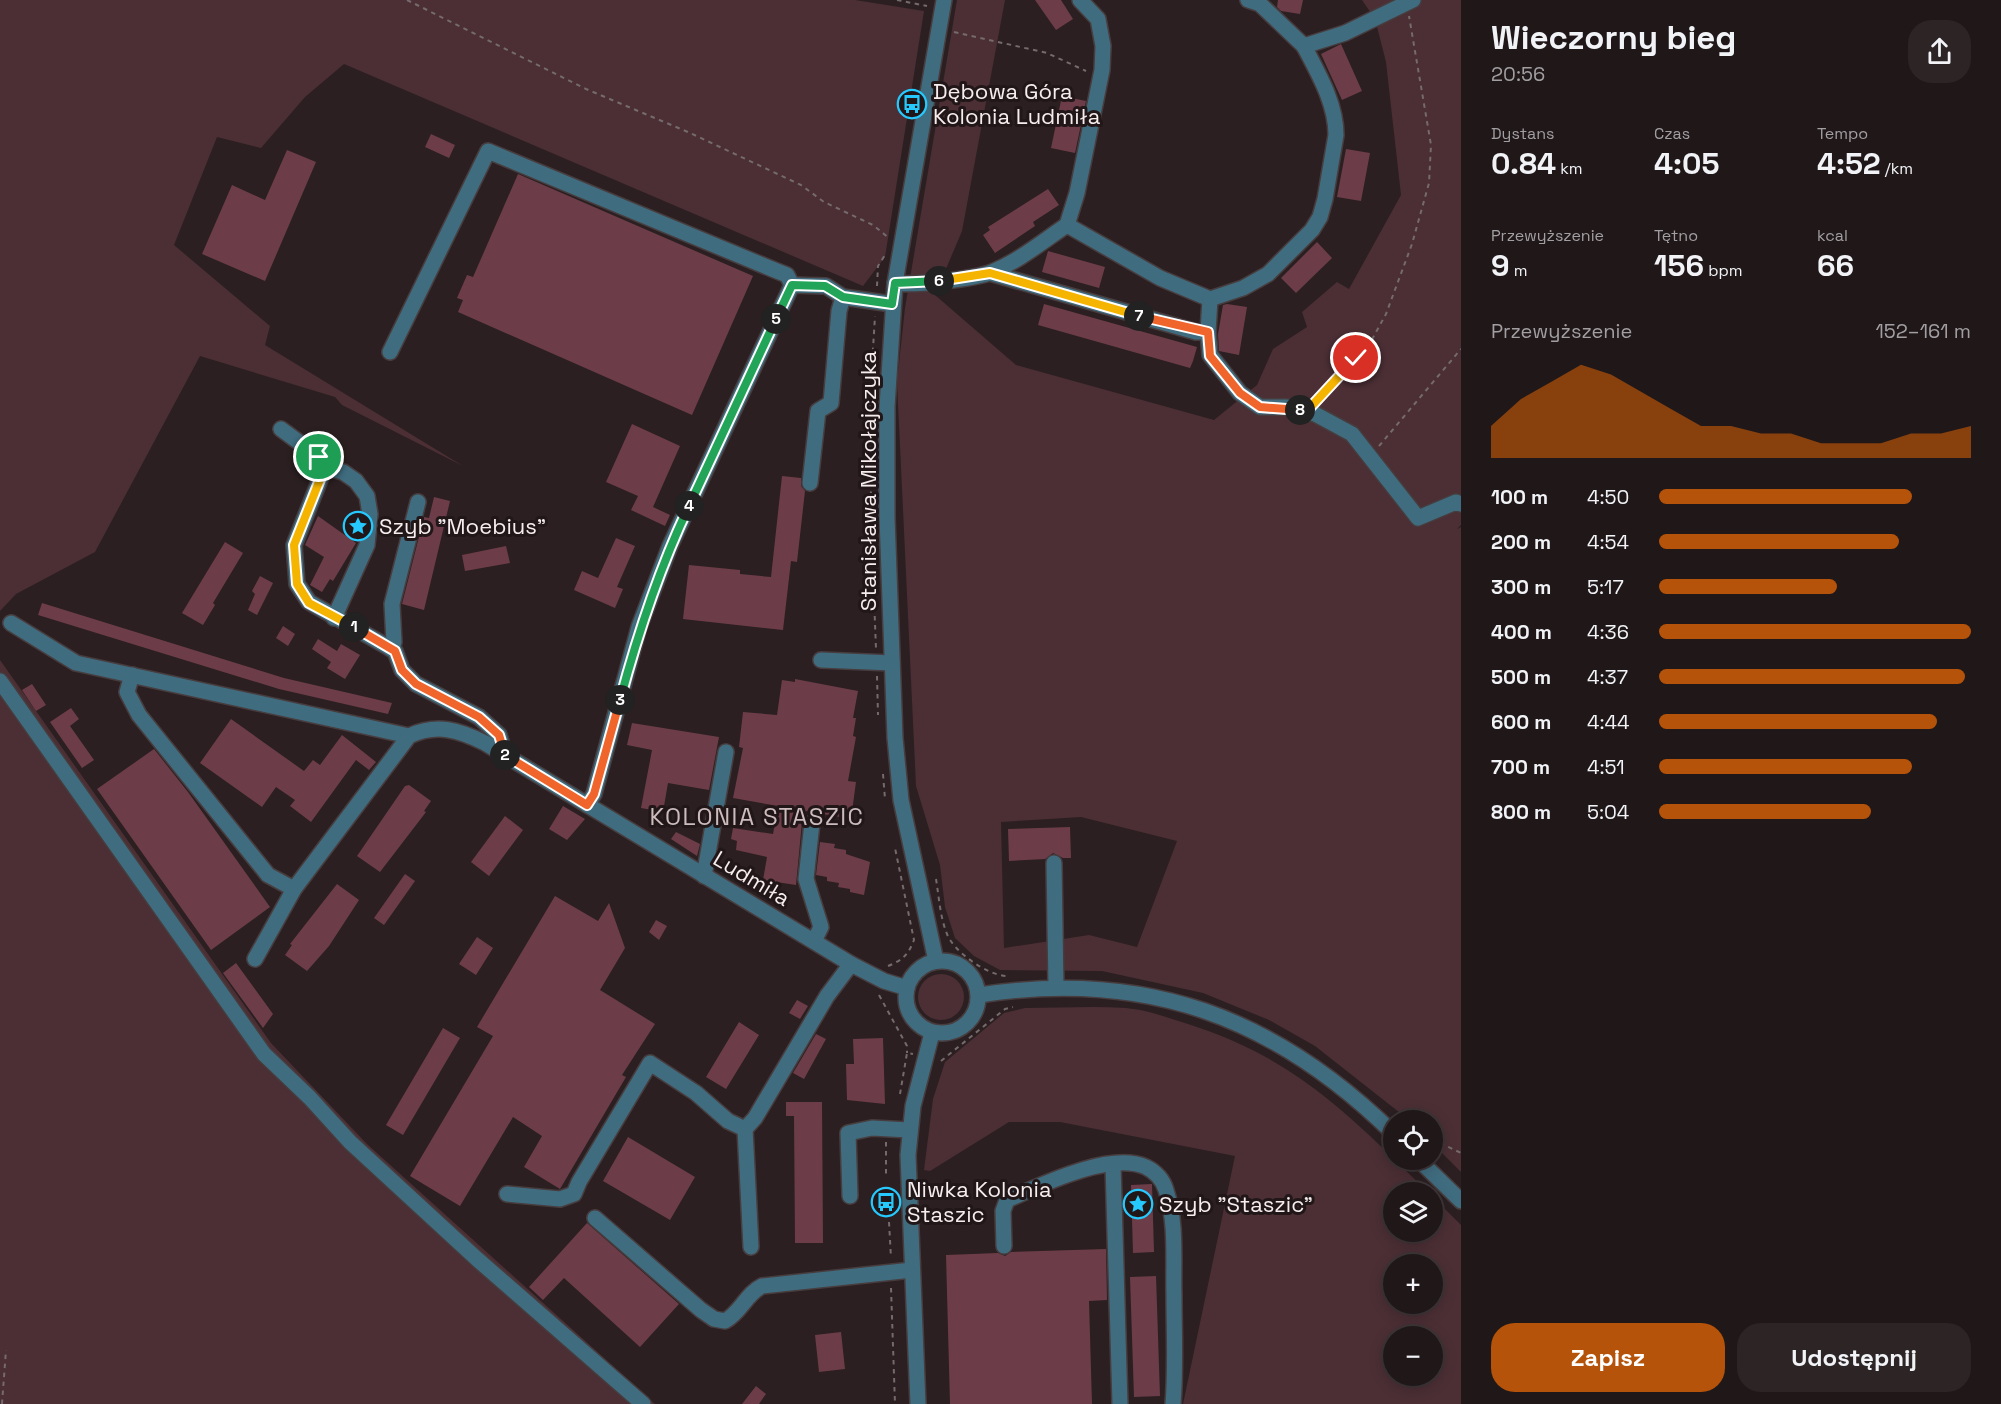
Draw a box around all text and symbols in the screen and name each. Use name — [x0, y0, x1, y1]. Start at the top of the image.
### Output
text: Wieczorny bieg — [1491, 17, 1736, 59]
button: share — [1908, 20, 1971, 83]
text: 20:56 — [1491, 61, 1545, 87]
place label: Dębowa Góra Kolonia Ludmiła — [933, 77, 1101, 130]
bus stop icon: Dębowa Góra Kolonia Ludmiła — [896, 88, 928, 120]
text: Dystans — [1491, 123, 1554, 144]
text: Czas — [1654, 123, 1690, 144]
text: Tempo — [1817, 123, 1868, 144]
text: 0.84 — [1491, 144, 1556, 183]
text: 4:05 — [1654, 144, 1719, 183]
text: 4:52 — [1817, 144, 1881, 183]
text: km — [1556, 158, 1583, 179]
text: /km — [1881, 158, 1913, 179]
text: Przewyższenie — [1491, 225, 1604, 246]
text: Tętno — [1654, 225, 1698, 246]
text: kcal — [1817, 225, 1848, 246]
text: 9 — [1491, 246, 1510, 285]
text: 156 — [1654, 246, 1704, 285]
text: 66 — [1817, 246, 1854, 285]
text: m — [1510, 260, 1527, 281]
text: bpm — [1704, 260, 1743, 281]
pin: 6 — [924, 266, 954, 296]
text: 6 — [934, 270, 944, 291]
pin: 7 — [1124, 301, 1154, 331]
pin: 5 — [761, 304, 791, 334]
text: 7 — [1135, 305, 1143, 326]
text: 5 — [771, 308, 781, 329]
text: Przewyższenie — [1491, 318, 1632, 344]
text: 152–161 m — [1875, 318, 1971, 344]
pin — [1330, 332, 1381, 383]
icon: check — [1339, 341, 1372, 374]
street label: Stanisława Mikołajczyka — [854, 350, 882, 611]
pin: 8 — [1285, 395, 1315, 425]
text: 8 — [1295, 399, 1305, 420]
pin — [293, 431, 344, 482]
icon: arrive — [302, 440, 335, 473]
text: 100 m — [1491, 484, 1548, 510]
text: 4:50 — [1587, 484, 1629, 510]
pin: 4 — [674, 491, 704, 521]
text: 4 — [684, 495, 694, 516]
place icon: Szyb "Moebius" — [342, 510, 374, 542]
place label: Szyb "Moebius" — [379, 512, 546, 540]
text: 200 m — [1491, 529, 1551, 555]
text: 4:54 — [1587, 529, 1629, 555]
text: 300 m — [1491, 574, 1551, 600]
text: 5:17 — [1587, 574, 1624, 600]
pin: 1 — [339, 612, 369, 642]
text: 1 — [350, 616, 358, 637]
text: 400 m — [1491, 619, 1552, 645]
text: 4:36 — [1587, 619, 1629, 645]
text: 500 m — [1491, 664, 1551, 690]
text: 4:37 — [1587, 664, 1628, 690]
pin: 3 — [605, 685, 635, 715]
text: 3 — [615, 689, 625, 710]
text: 600 m — [1491, 709, 1551, 735]
text: 4:44 — [1587, 709, 1630, 735]
pin: 2 — [490, 740, 520, 770]
text: 2 — [500, 744, 510, 765]
text: 700 m — [1491, 754, 1550, 780]
text: 4:51 — [1587, 754, 1625, 780]
text: 800 m — [1491, 799, 1551, 825]
text: 5:04 — [1587, 799, 1629, 825]
district label: KOLONIA STASZIC — [649, 801, 865, 832]
street label: Ludmiła — [709, 844, 796, 912]
map controls — [1383, 1110, 1443, 1386]
button: locate — [1383, 1110, 1443, 1170]
place label: Niwka Kolonia Staszic — [907, 1175, 1052, 1228]
button: layers — [1383, 1182, 1443, 1242]
bus stop icon: Niwka Kolonia Staszic — [870, 1186, 902, 1218]
place icon: Szyb "Staszic" — [1122, 1188, 1154, 1220]
place label: Szyb "Staszic" — [1159, 1190, 1313, 1218]
button: + — [1383, 1254, 1443, 1314]
button: Zapisz — [1491, 1323, 1725, 1392]
button: Udostępnij — [1737, 1323, 1971, 1392]
button: − — [1383, 1326, 1443, 1386]

